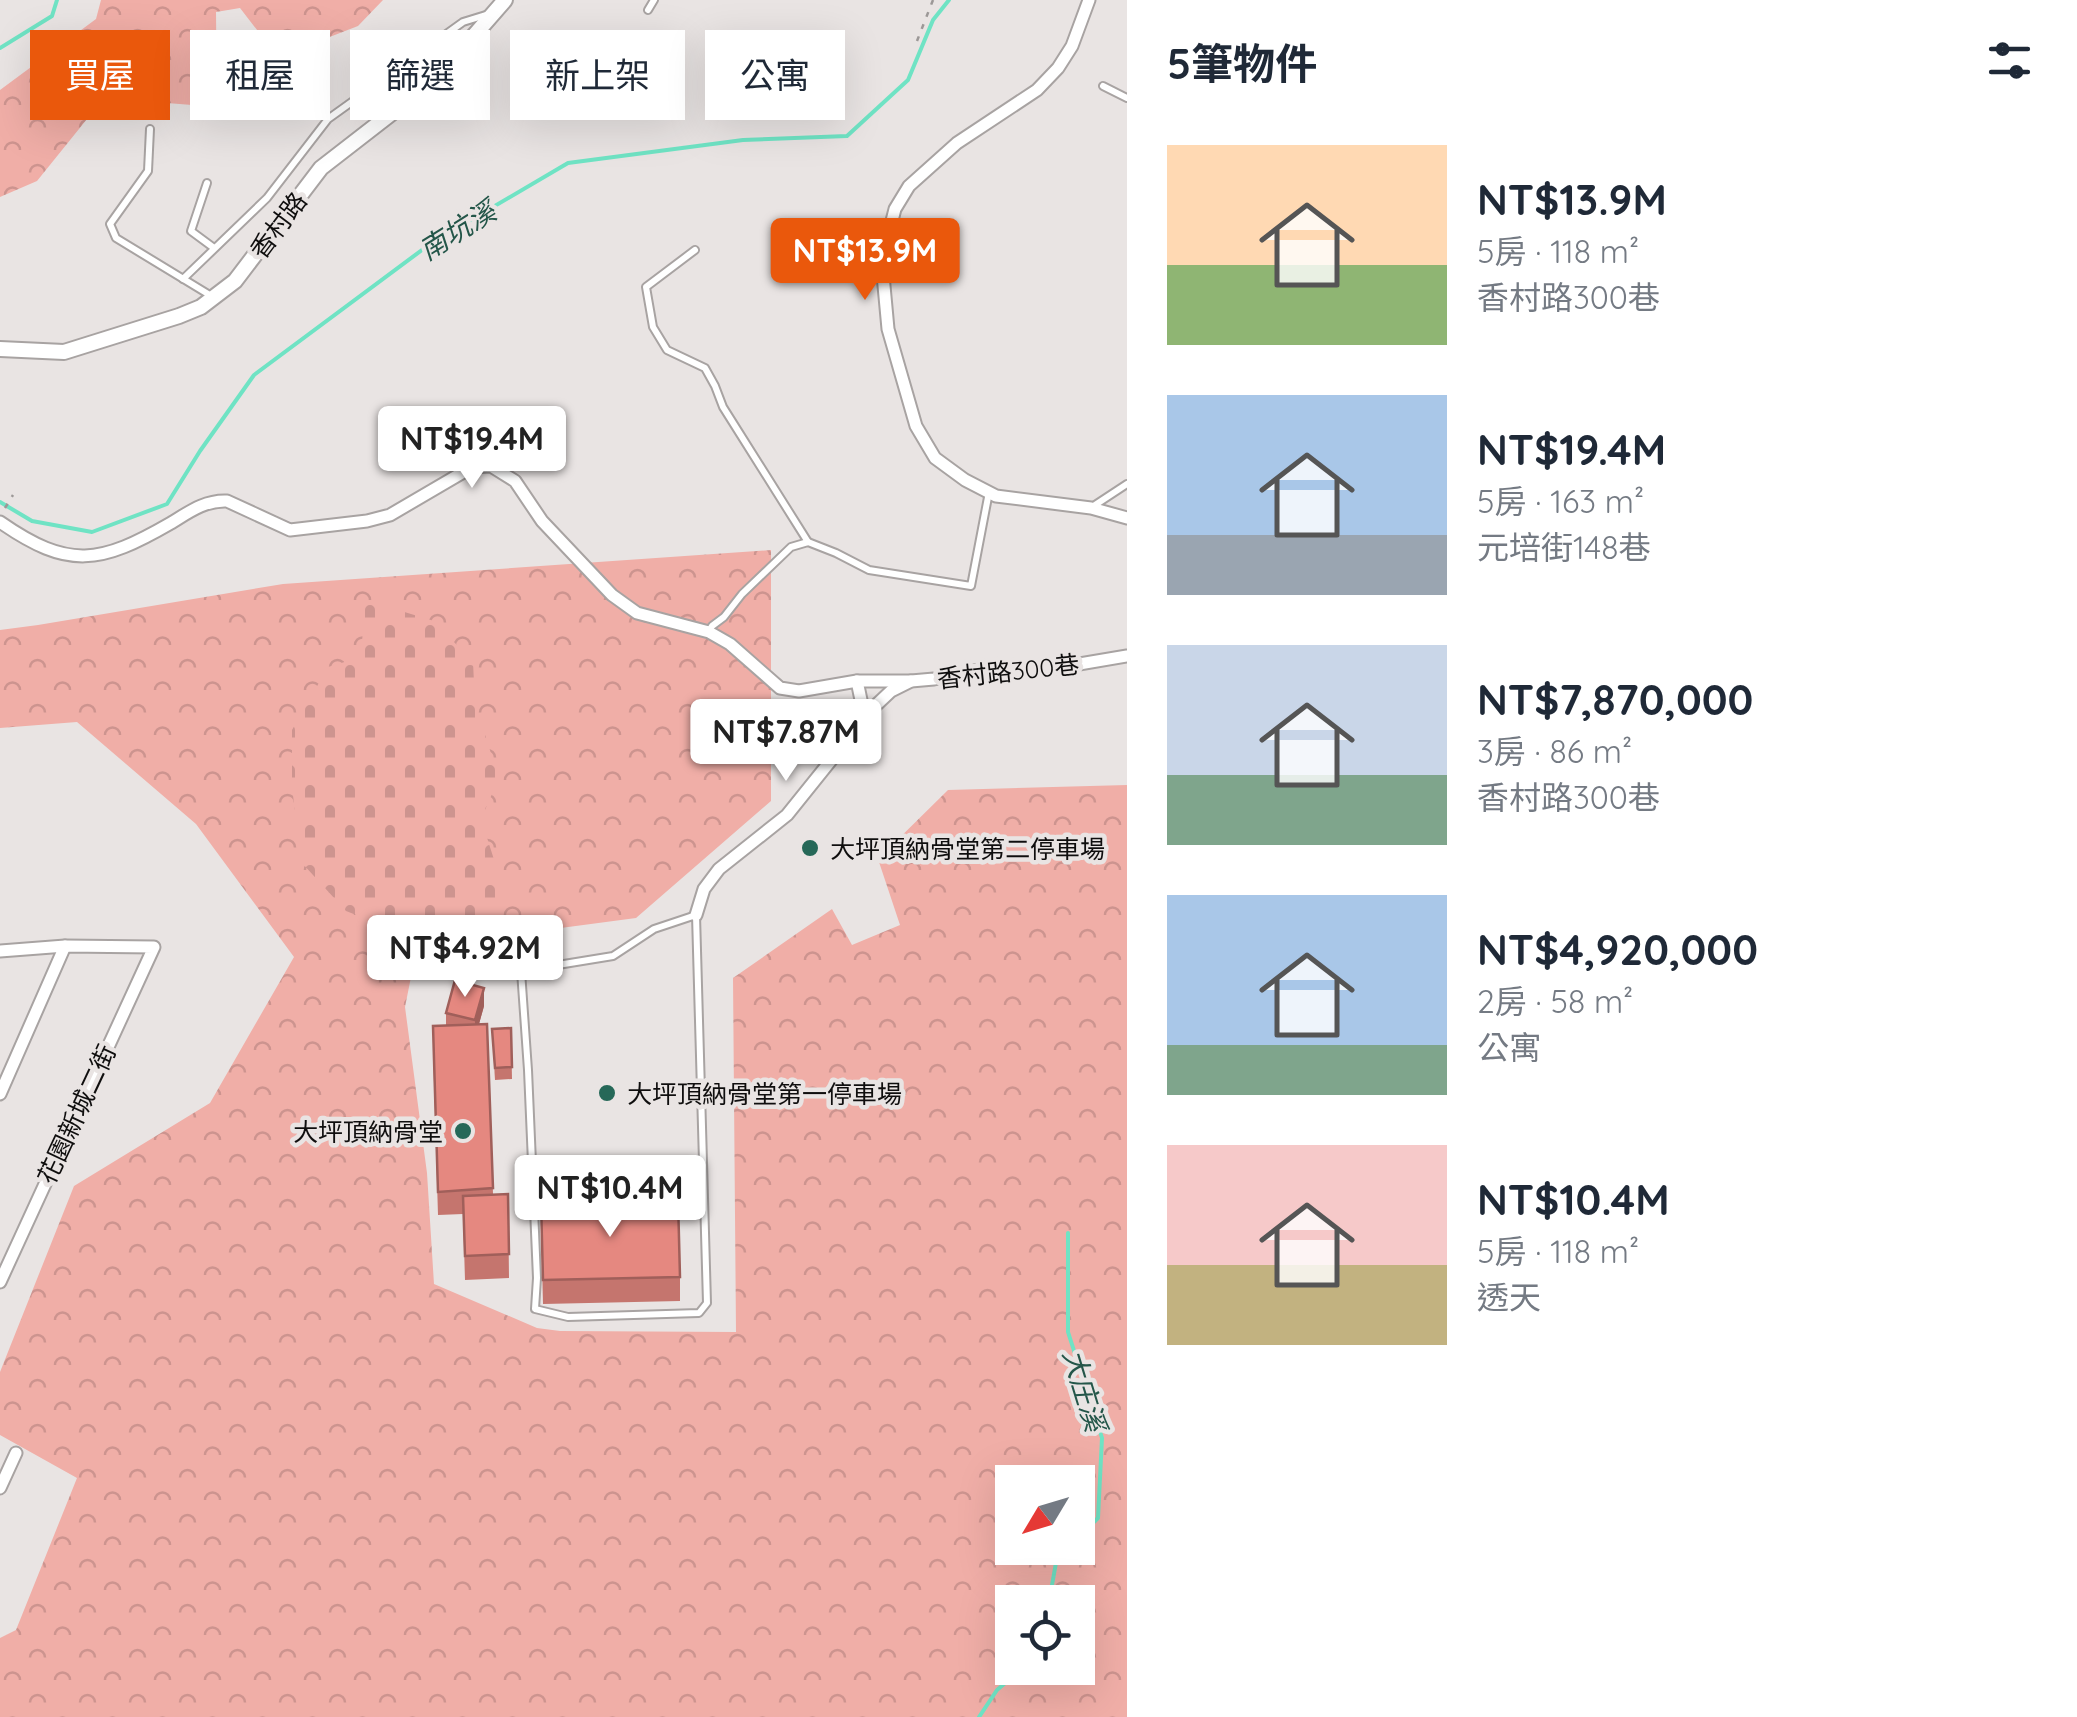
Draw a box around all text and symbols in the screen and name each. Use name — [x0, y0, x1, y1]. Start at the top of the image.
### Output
chip: 買屋 — [30, 30, 170, 120]
chip: 租屋 — [190, 30, 330, 120]
chip: 篩選 — [350, 30, 490, 120]
chip: 新上架 — [510, 30, 685, 120]
chip: 公寓 — [705, 30, 845, 120]
icon: filters — [1982, 33, 2037, 88]
text: 5筆物件 — [1167, 37, 1317, 90]
text: NT$13.9M — [1477, 173, 1667, 226]
icon: home — [1247, 185, 1367, 305]
street label: 香村路 — [243, 186, 313, 264]
water label: 南坑溪 — [412, 191, 505, 267]
pin: NT$13.9M — [762, 218, 968, 303]
text: NT$13.9M — [793, 230, 937, 270]
text: 5房 · 118 m² — [1477, 231, 1639, 271]
text: 香村路300巷 — [1477, 277, 1660, 317]
pin: NT$19.4M — [369, 406, 575, 491]
text: NT$19.4M — [400, 418, 544, 458]
text: NT$19.4M — [1477, 423, 1666, 476]
icon: home — [1247, 435, 1367, 555]
text: 5房 · 163 m² — [1477, 481, 1644, 521]
text: 元培街148巷 — [1477, 527, 1651, 567]
street label: 香村路300巷 — [935, 648, 1081, 694]
text: NT$7,870,000 — [1477, 673, 1753, 726]
icon: home — [1247, 685, 1367, 805]
pin: NT$7.87M — [683, 699, 889, 784]
text: NT$7.87M — [712, 711, 860, 751]
text: 3房 · 86 m² — [1477, 731, 1632, 771]
text: 香村路300巷 — [1477, 777, 1660, 817]
place label: 大坪頂納骨堂第二停車場 — [830, 833, 1105, 864]
marker: 大坪頂納骨堂第二停車場 — [799, 837, 821, 859]
pin: NT$4.92M — [362, 915, 568, 1000]
text: NT$4,920,000 — [1477, 923, 1758, 976]
text: NT$4.92M — [389, 927, 541, 967]
icon: home — [1247, 935, 1367, 1055]
text: 2房 · 58 m² — [1477, 981, 1633, 1021]
text: 公寓 — [1477, 1027, 1541, 1067]
street label: 花園新城二街 — [30, 1039, 122, 1189]
place label: 大坪頂納骨堂第一停車場 — [627, 1078, 902, 1109]
marker: 大坪頂納骨堂第一停車場 — [596, 1082, 618, 1104]
place label: 大坪頂納骨堂 — [293, 1116, 443, 1147]
marker: 大坪頂納骨堂 — [452, 1120, 474, 1142]
pin: NT$10.4M — [507, 1155, 713, 1240]
text: NT$10.4M — [537, 1167, 683, 1207]
text: NT$10.4M — [1477, 1173, 1670, 1226]
icon: home — [1247, 1185, 1367, 1305]
text: 5房 · 118 m² — [1477, 1231, 1639, 1271]
text: 透天 — [1477, 1277, 1541, 1317]
water label: 大庄溪 — [1056, 1345, 1115, 1439]
north arrow — [995, 1465, 1095, 1565]
map controls — [995, 1465, 1095, 1685]
button: locate — [995, 1585, 1095, 1685]

